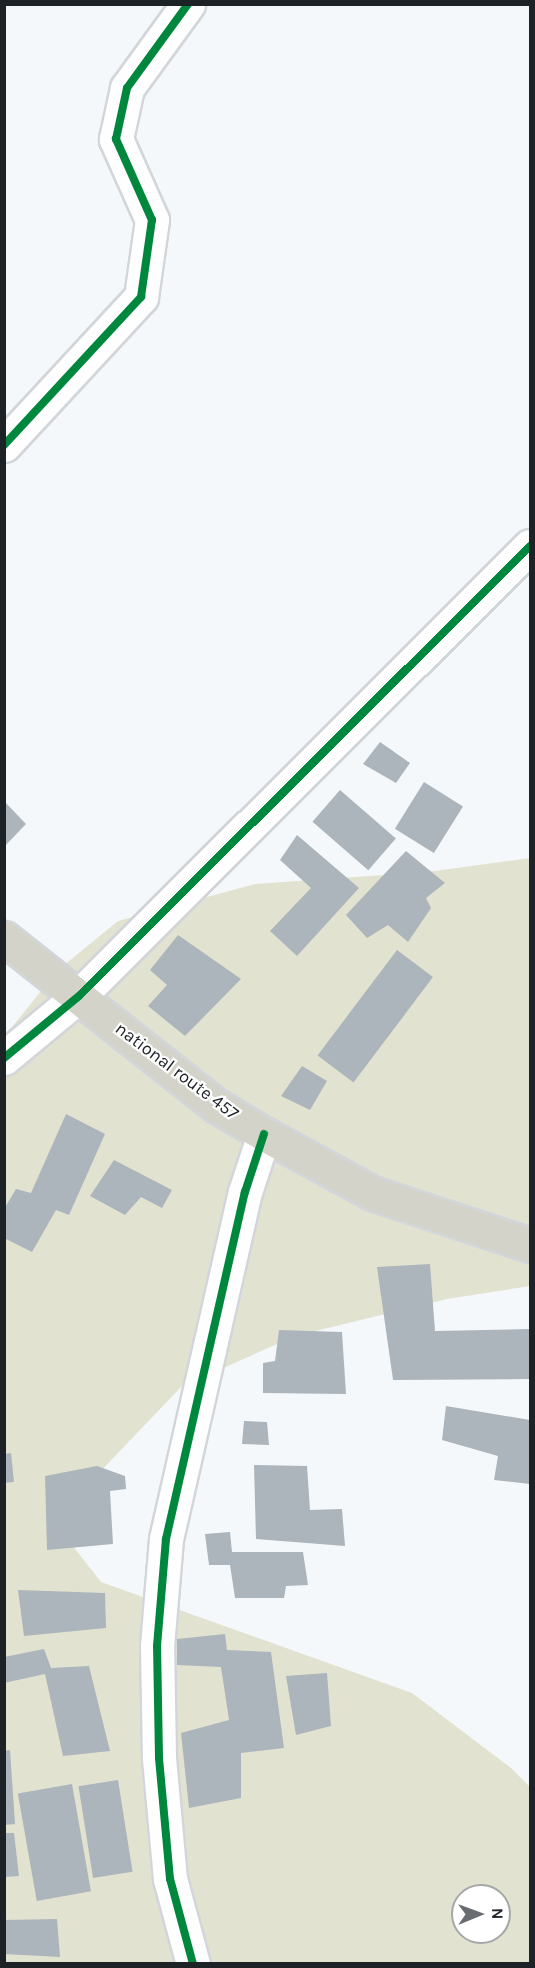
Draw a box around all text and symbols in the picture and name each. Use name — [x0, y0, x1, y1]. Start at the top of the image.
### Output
street label: national route 457 — [111, 1018, 243, 1124]
north arrow — [451, 1884, 511, 1944]
text: N — [488, 1908, 507, 1920]

